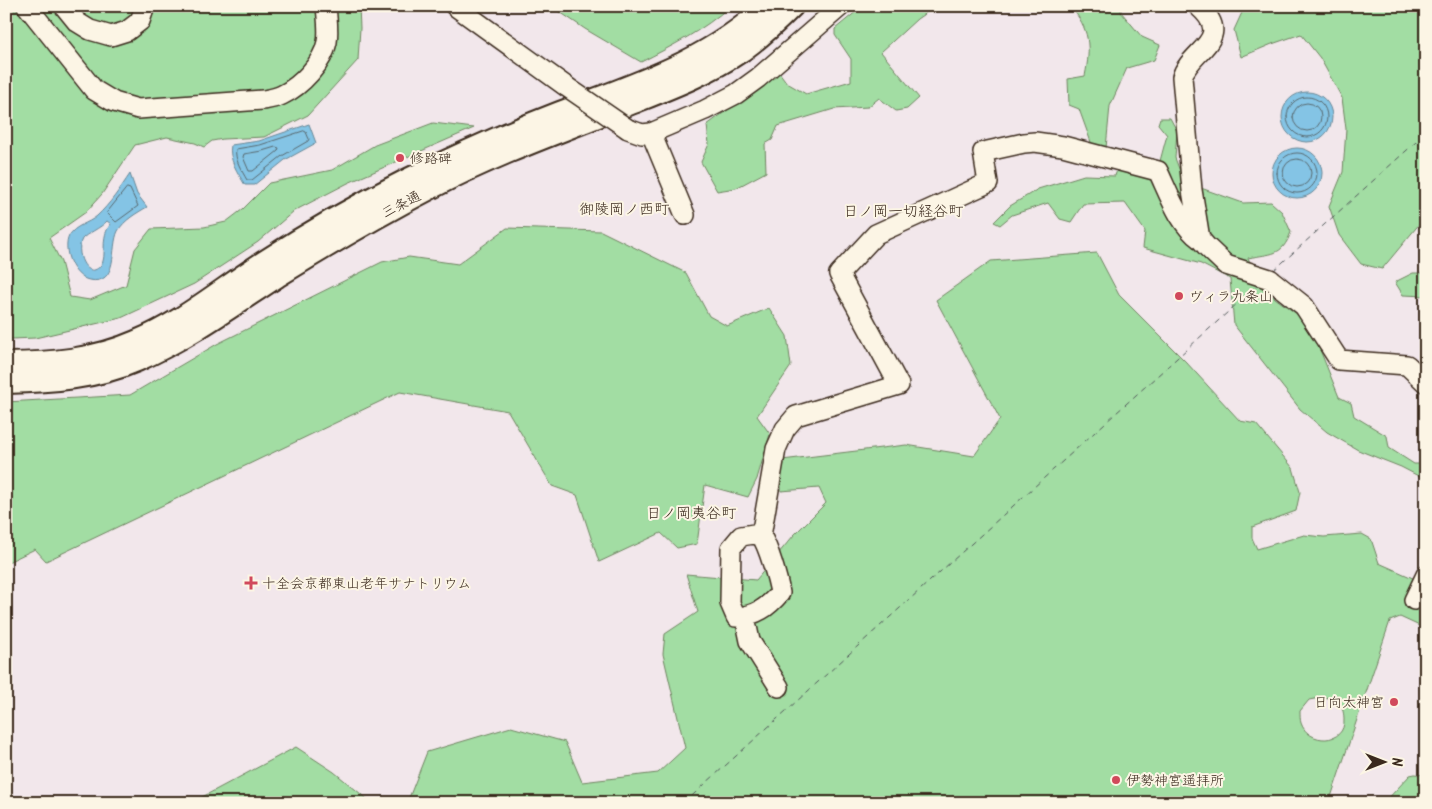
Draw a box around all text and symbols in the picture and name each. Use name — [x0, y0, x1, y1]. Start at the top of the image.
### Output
place label: 修路碑 — [410, 148, 452, 170]
marker: 修路碑 — [394, 152, 406, 164]
street label: 三条通 — [378, 185, 425, 224]
district label: 御陵岡ノ西町 — [579, 198, 670, 222]
district label: 日ノ岡一切経谷町 — [843, 200, 964, 224]
place label: ヴィラ九条山 — [1189, 286, 1273, 308]
marker: ヴィラ九条山 — [1173, 290, 1185, 302]
district label: 日ノ岡夷谷町 — [646, 502, 737, 526]
place label: 十全会京都東山老年サナトリウム — [262, 573, 471, 595]
marker: 十全会京都東山老年サナトリウム — [244, 576, 258, 590]
place label: 日向太神宮 — [1314, 692, 1384, 714]
marker: 日向太神宮 — [1388, 696, 1400, 708]
north arrow — [1360, 736, 1410, 786]
text: N — [1385, 758, 1407, 767]
place label: 伊勢神宮遥拝所 — [1126, 770, 1224, 792]
marker: 伊勢神宮遥拝所 — [1110, 774, 1122, 786]

